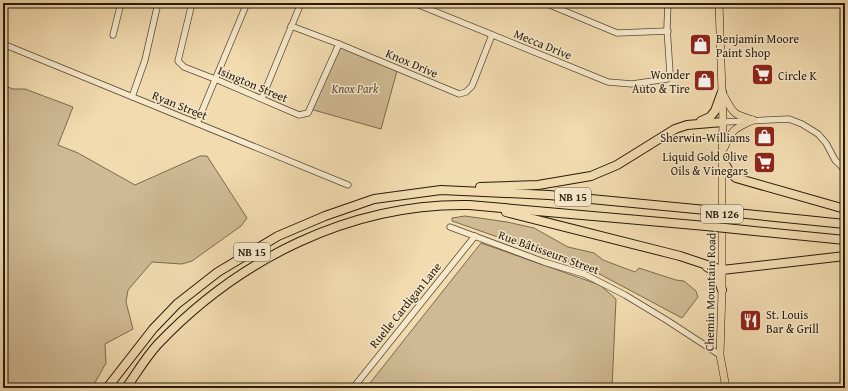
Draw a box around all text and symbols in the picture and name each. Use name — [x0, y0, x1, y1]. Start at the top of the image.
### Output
street label: Mecca Drive — [511, 25, 575, 64]
place label: Benjamin Moore Paint Shop — [716, 30, 799, 61]
shop icon: Benjamin Moore Paint Shop — [687, 32, 713, 58]
street label: Knox Drive — [383, 44, 441, 82]
street label: Isington Street — [215, 62, 291, 107]
supermarket icon: Circle K — [749, 62, 775, 88]
place label: Wonder Auto & Tire — [632, 66, 690, 97]
place label: Circle K — [778, 67, 817, 84]
shop icon: Wonder Auto & Tire — [692, 68, 718, 94]
park label: Knox Park — [331, 80, 379, 97]
street label: Ryan Street — [150, 86, 211, 124]
shop icon: Sherwin-Williams — [752, 124, 778, 150]
place label: Sherwin-Williams — [660, 129, 750, 146]
place label: Liquid Gold Olive Oils & Vinegars — [663, 148, 748, 179]
supermarket icon: Liquid Gold Olive Oils & Vinegars — [751, 150, 777, 176]
road number: NB 15 — [555, 188, 591, 206]
road number: NB 126 — [701, 205, 743, 223]
street label: Rue Bâtisseurs Street — [496, 226, 602, 278]
street label: Chemin Mountain Road — [700, 232, 720, 351]
road number: NB 15 — [234, 243, 270, 261]
street label: Ruelle Cardigan Lane — [365, 258, 445, 351]
place label: St. Louis Bar & Grill — [766, 306, 820, 337]
restaurant icon: St. Louis Bar & Grill — [738, 308, 764, 334]

